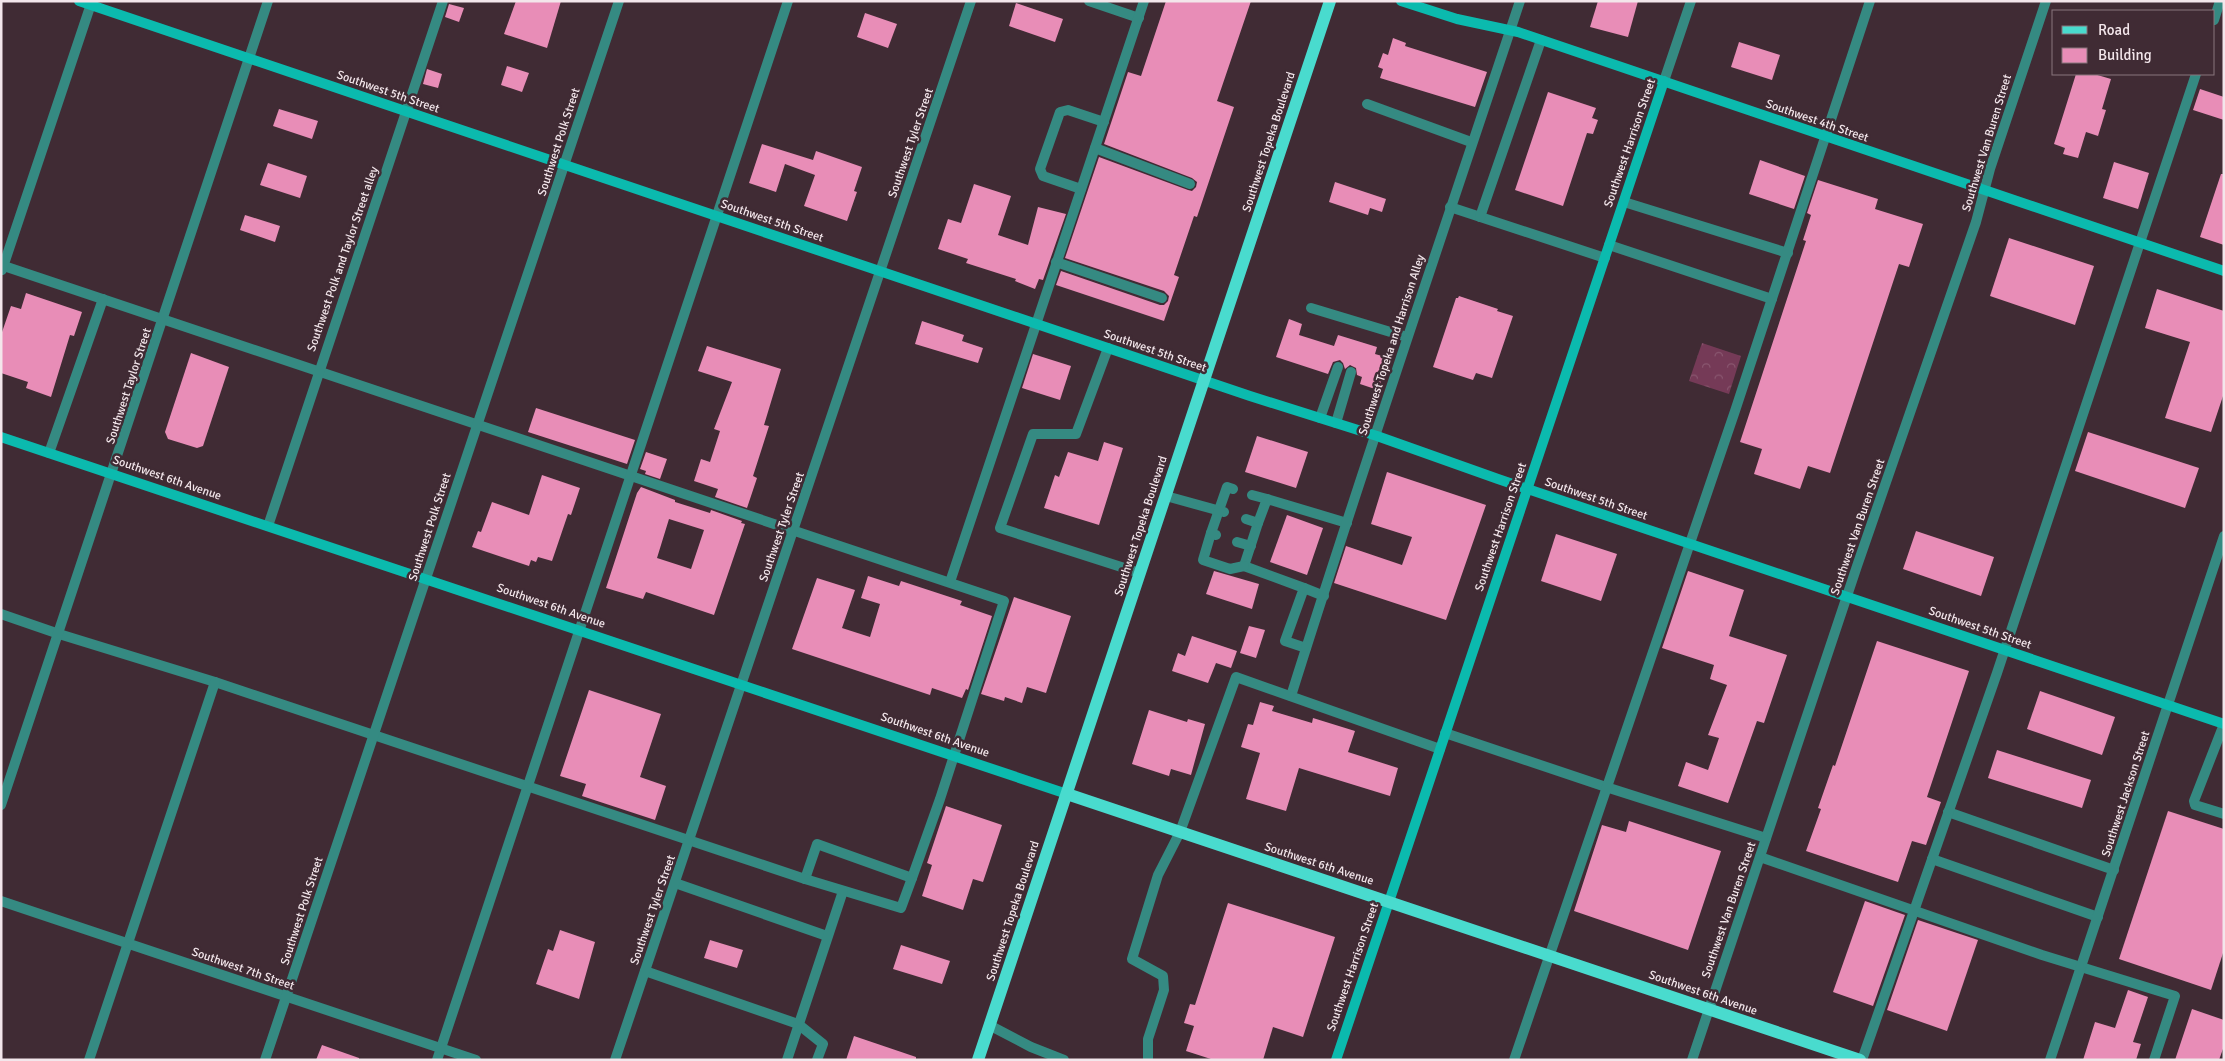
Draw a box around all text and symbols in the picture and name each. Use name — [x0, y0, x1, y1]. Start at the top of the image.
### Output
legend — [2052, 10, 2215, 75]
text: Road — [2098, 21, 2130, 39]
text: Building — [2098, 46, 2152, 64]
street label: Southwest 5th Street — [335, 67, 441, 117]
street label: Southwest Topeka Boulevard — [1239, 70, 1299, 214]
street label: Southwest Van Buren Street — [1959, 73, 2015, 213]
street label: Southwest Harrison Street — [1601, 77, 1659, 209]
street label: Southwest Polk Street — [534, 86, 584, 198]
street label: Southwest Tyler Street — [885, 86, 937, 200]
street label: Southwest 4th Street — [1764, 96, 1870, 146]
street label: Southwest Polk and Taylor Street alley — [304, 164, 382, 353]
street label: Southwest 5th Street — [719, 196, 825, 246]
street label: Southwest Topeka and Harrison Alley — [1356, 252, 1428, 437]
street label: Southwest Taylor Street — [103, 326, 155, 446]
street label: Southwest 5th Street — [1102, 326, 1208, 376]
street label: Southwest 6th Avenue — [111, 452, 223, 504]
street label: Southwest Topeka Boulevard — [1111, 454, 1171, 598]
street label: Southwest Van Buren Street — [1828, 457, 1888, 597]
street label: Southwest Harrison Street — [1472, 461, 1530, 593]
street label: Southwest Tyler Street — [756, 470, 808, 584]
street label: Southwest Polk Street — [405, 471, 455, 583]
street label: Southwest 5th Street — [1543, 474, 1649, 524]
street label: Southwest 6th Avenue — [495, 580, 607, 632]
street label: Southwest 5th Street — [1927, 603, 2033, 653]
street label: Southwest 6th Avenue — [879, 709, 991, 761]
street label: Southwest Jackson Street — [2099, 729, 2153, 859]
street label: Southwest Topeka Boulevard — [983, 839, 1043, 983]
street label: Southwest 6th Avenue — [1262, 839, 1376, 889]
street label: Southwest Van Buren Street — [1699, 840, 1759, 980]
street label: Southwest Tyler Street — [627, 853, 679, 967]
street label: Southwest Polk Street — [277, 855, 327, 967]
street label: Southwest Harrison Street — [1324, 901, 1382, 1033]
street label: Southwest 7th Street — [190, 944, 296, 994]
street label: Southwest 6th Avenue — [1647, 967, 1759, 1019]

